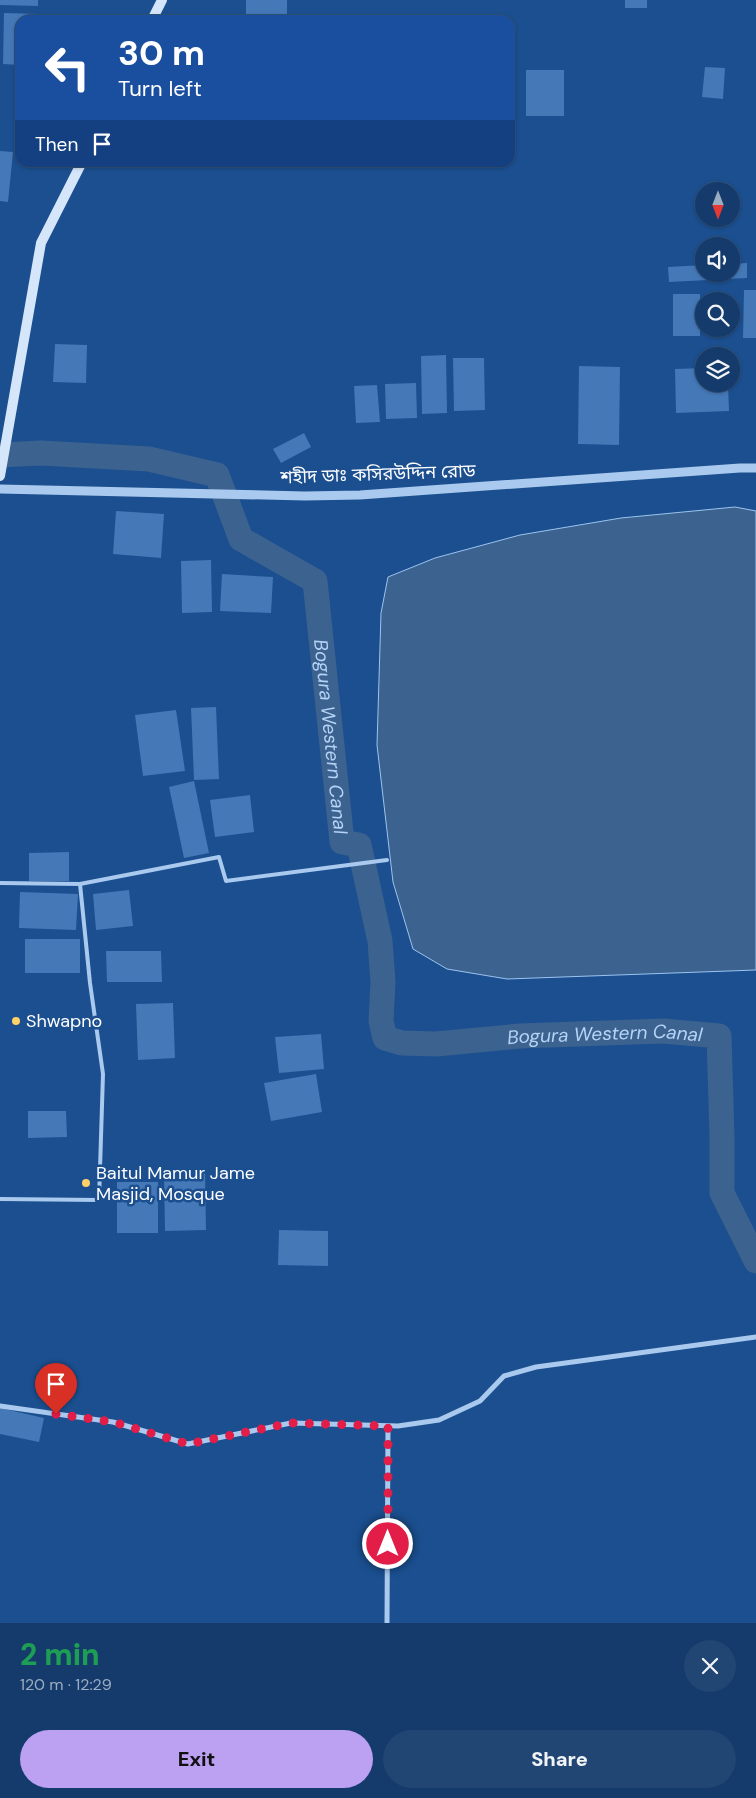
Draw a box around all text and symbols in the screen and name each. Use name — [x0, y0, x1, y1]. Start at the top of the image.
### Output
text: 30 m — [118, 30, 205, 76]
icon: left — [35, 35, 100, 100]
text: Turn left — [118, 74, 202, 103]
icon: arrive — [88, 130, 116, 158]
text: Then — [35, 132, 78, 157]
north arrow — [695, 182, 740, 228]
map controls — [695, 182, 740, 392]
button: sound — [695, 237, 740, 282]
button: search — [695, 292, 740, 337]
button: layers — [695, 347, 740, 392]
street label: শহীদ ডাঃ কসিরউদ্দিন রোড — [279, 459, 476, 489]
water label: Bogura Western Canal — [309, 638, 354, 836]
place label: Shwapno — [26, 1009, 102, 1033]
marker: Shwapno — [10, 1015, 22, 1027]
water label: Bogura Western Canal — [506, 1018, 704, 1050]
place label: Baitul Mamur Jame Masjid, Mosque — [96, 1161, 255, 1206]
marker: Baitul Mamur Jame Masjid, Mosque — [80, 1177, 92, 1189]
pin — [35, 1363, 77, 1414]
icon: arrive — [42, 1370, 70, 1398]
position arrow — [361, 1517, 413, 1569]
text: 2 min — [20, 1635, 100, 1674]
button: close — [684, 1640, 736, 1692]
text: 120 m · 12:29 — [20, 1674, 112, 1695]
button: Exit — [20, 1730, 373, 1788]
button: Share — [383, 1730, 736, 1788]

